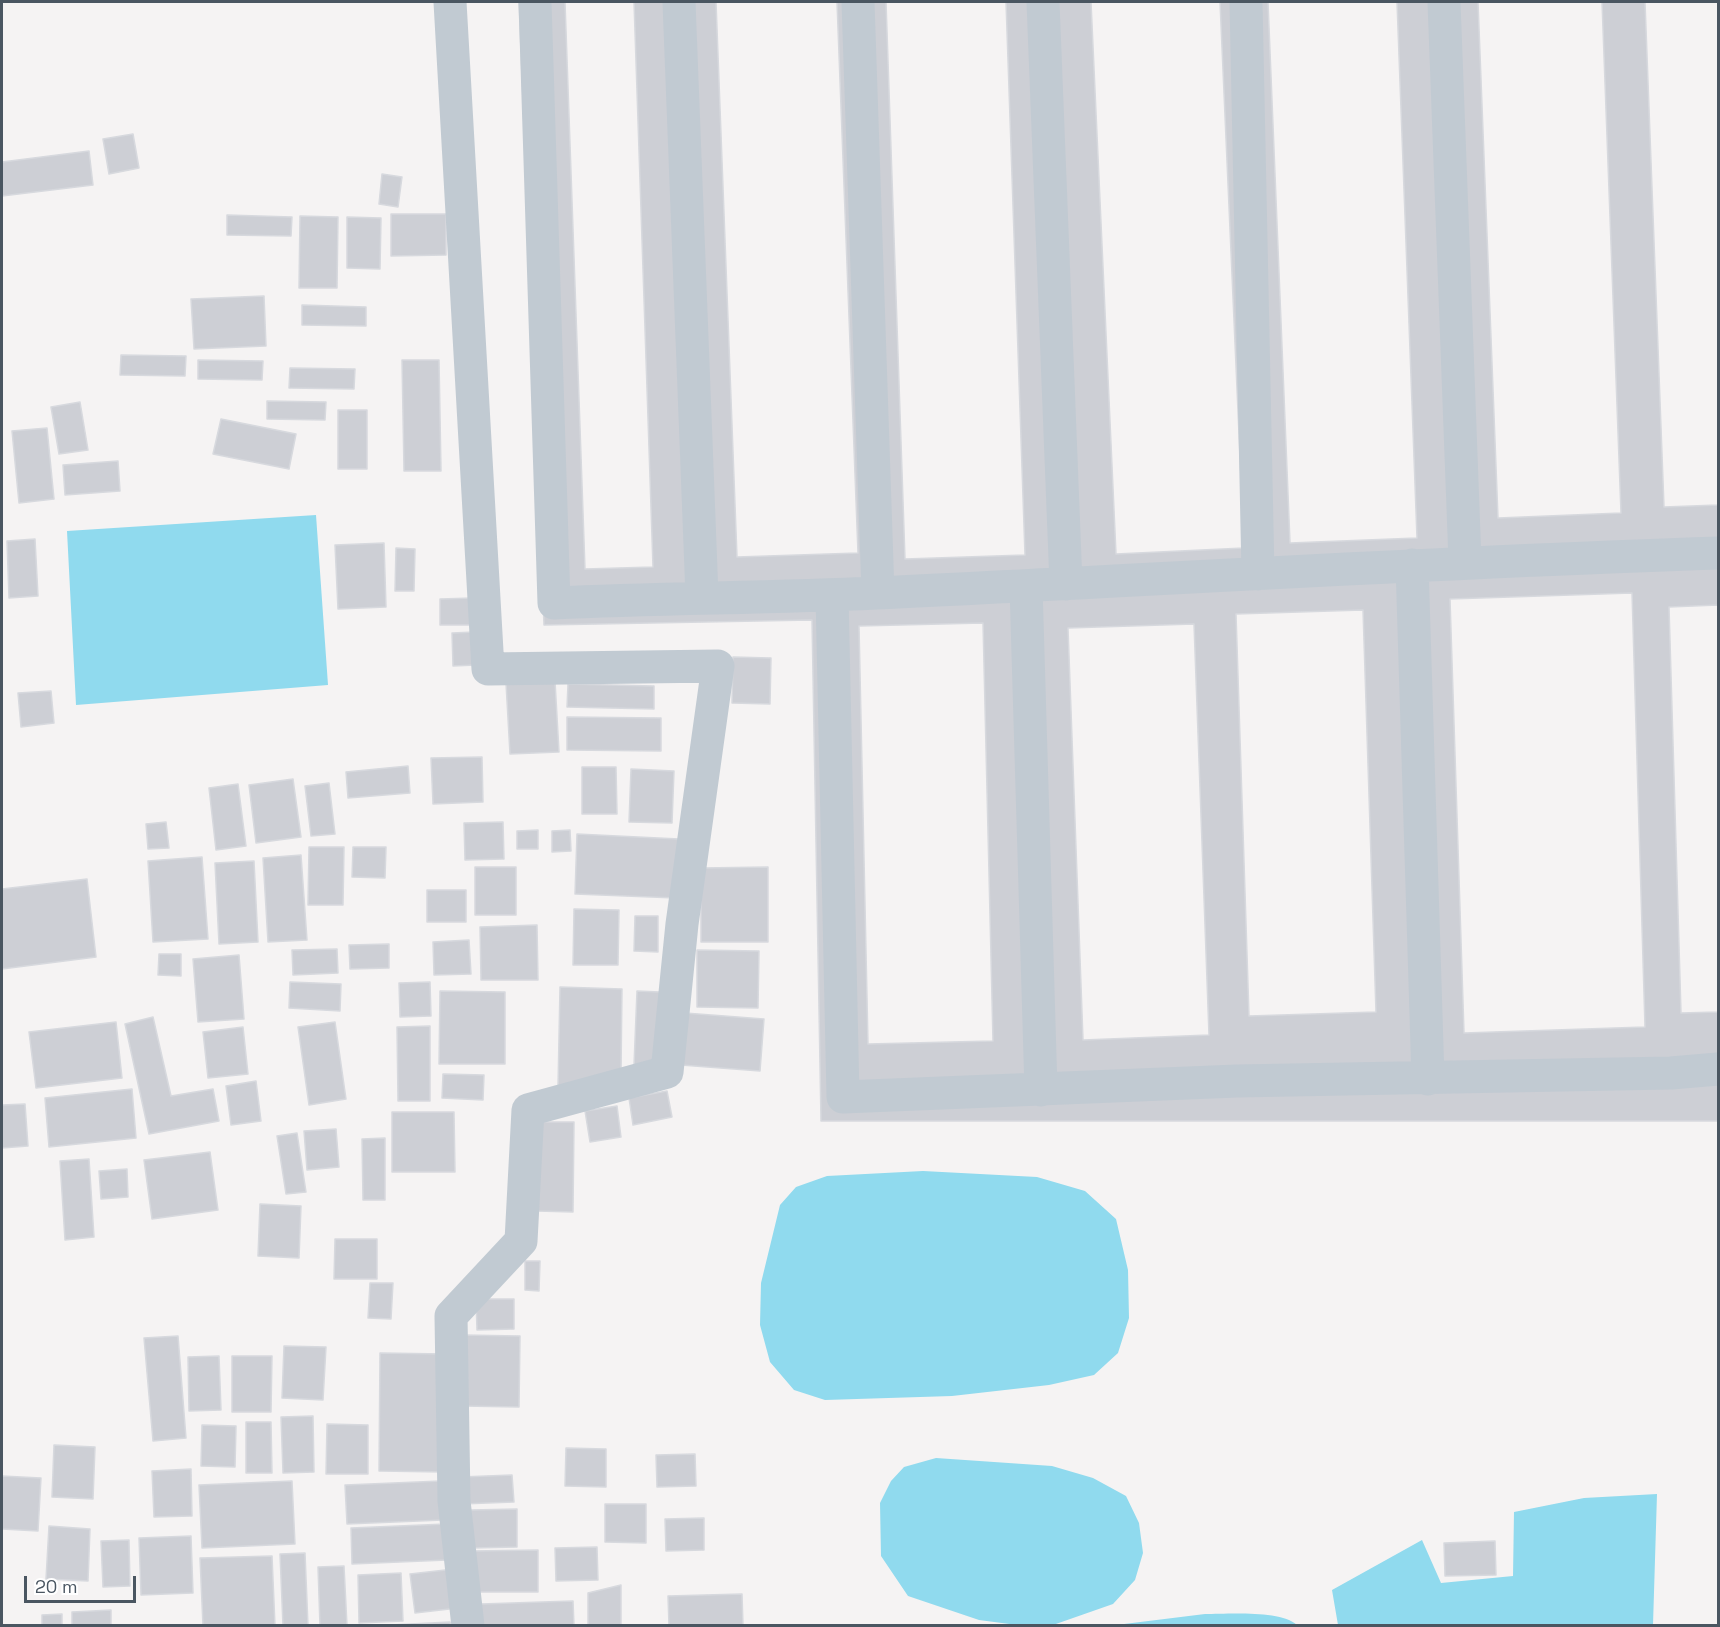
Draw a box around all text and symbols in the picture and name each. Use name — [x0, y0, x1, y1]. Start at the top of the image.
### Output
scale bar — [27, 1564, 140, 1602]
text: 20 m — [35, 1575, 78, 1598]

